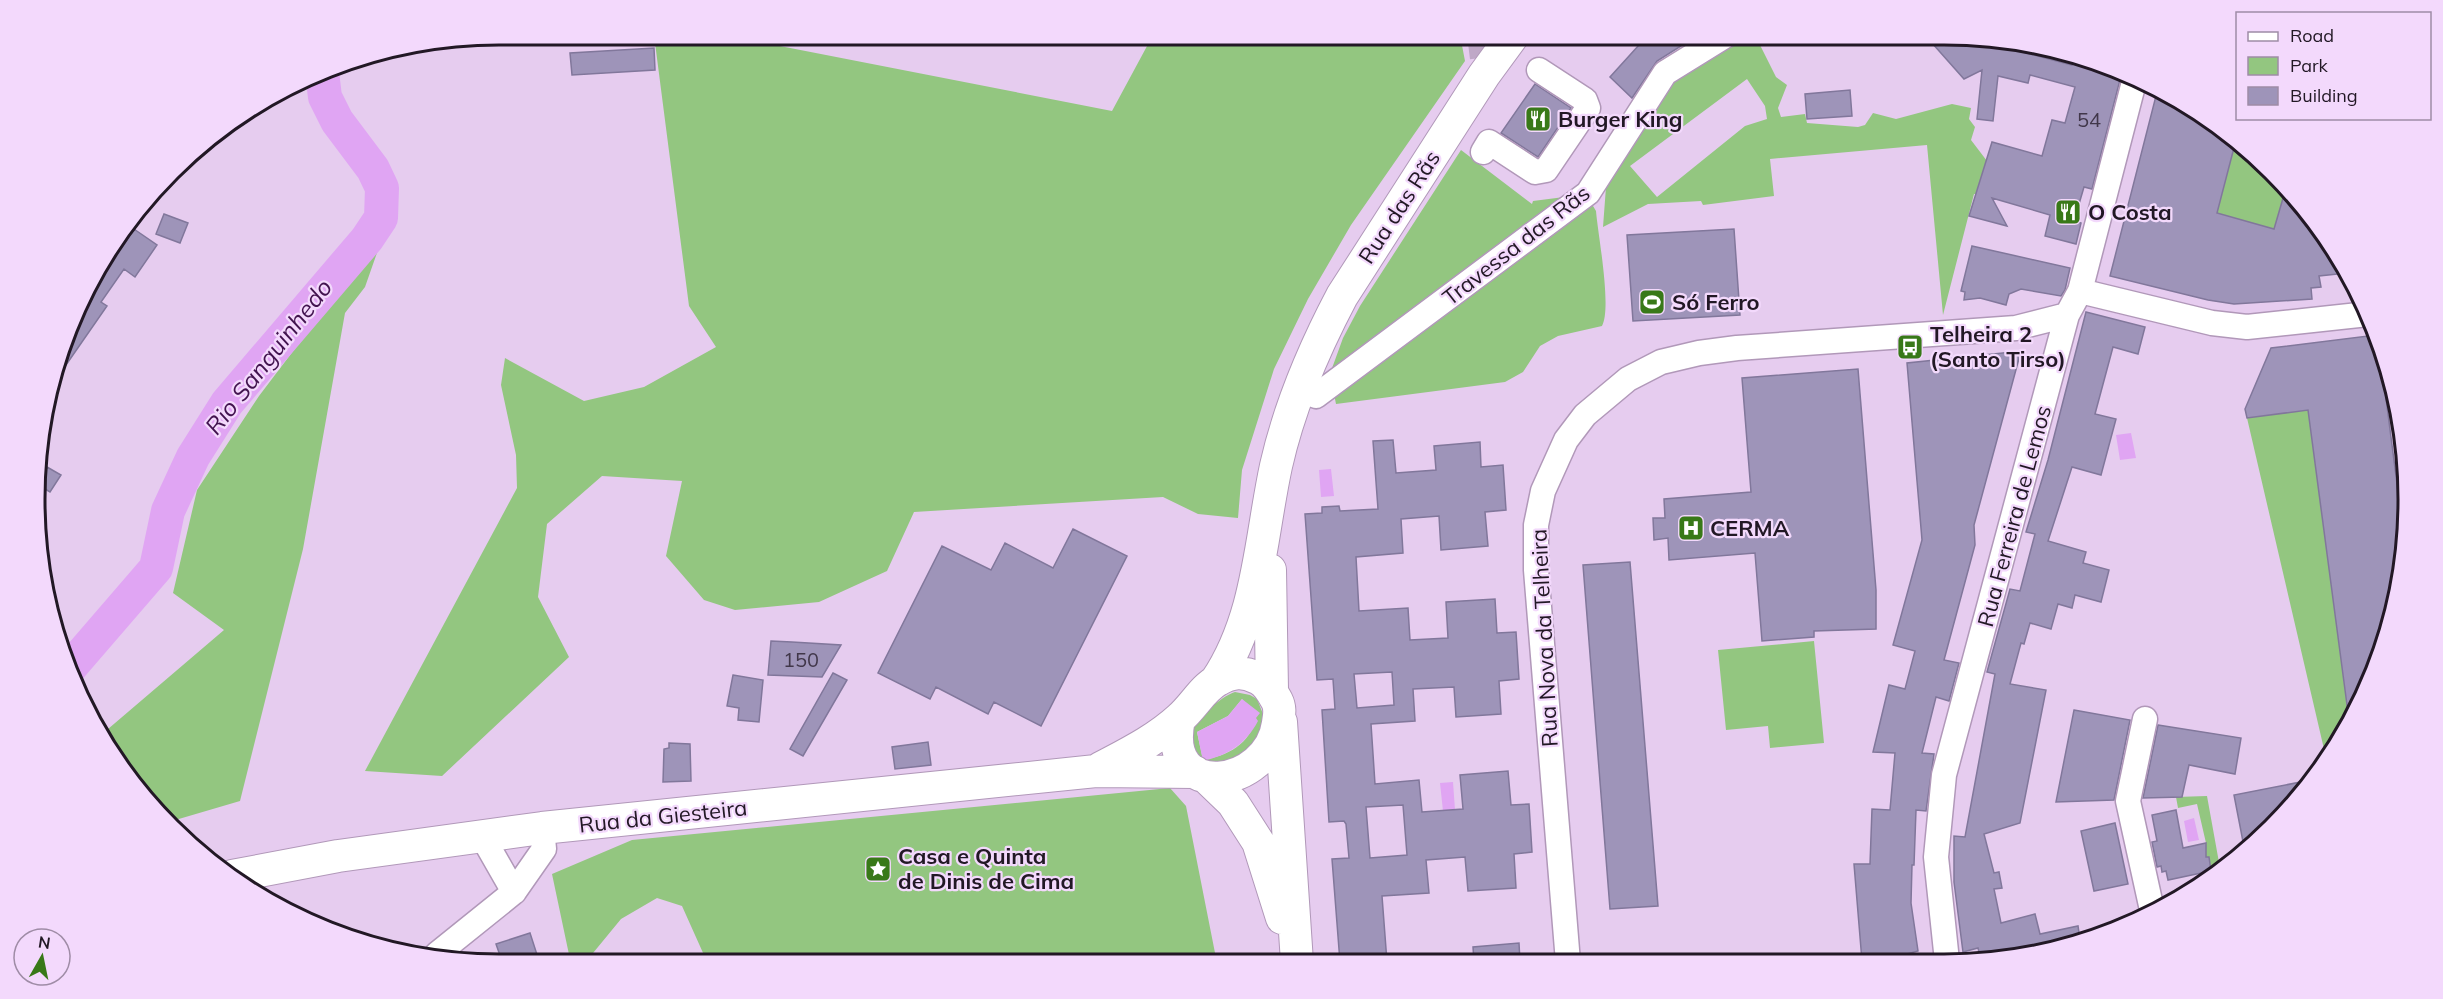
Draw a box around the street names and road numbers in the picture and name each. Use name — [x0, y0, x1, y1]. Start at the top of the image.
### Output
street label: Rua das Rãs — [1352, 145, 1446, 269]
street label: Travessa das Rãs — [1437, 179, 1595, 311]
street label: Rua Ferreira de Lemos — [1971, 402, 2057, 630]
street label: Rua Nova da Telheira — [1524, 528, 1564, 748]
street label: Rua da Giesteira — [578, 793, 748, 839]

